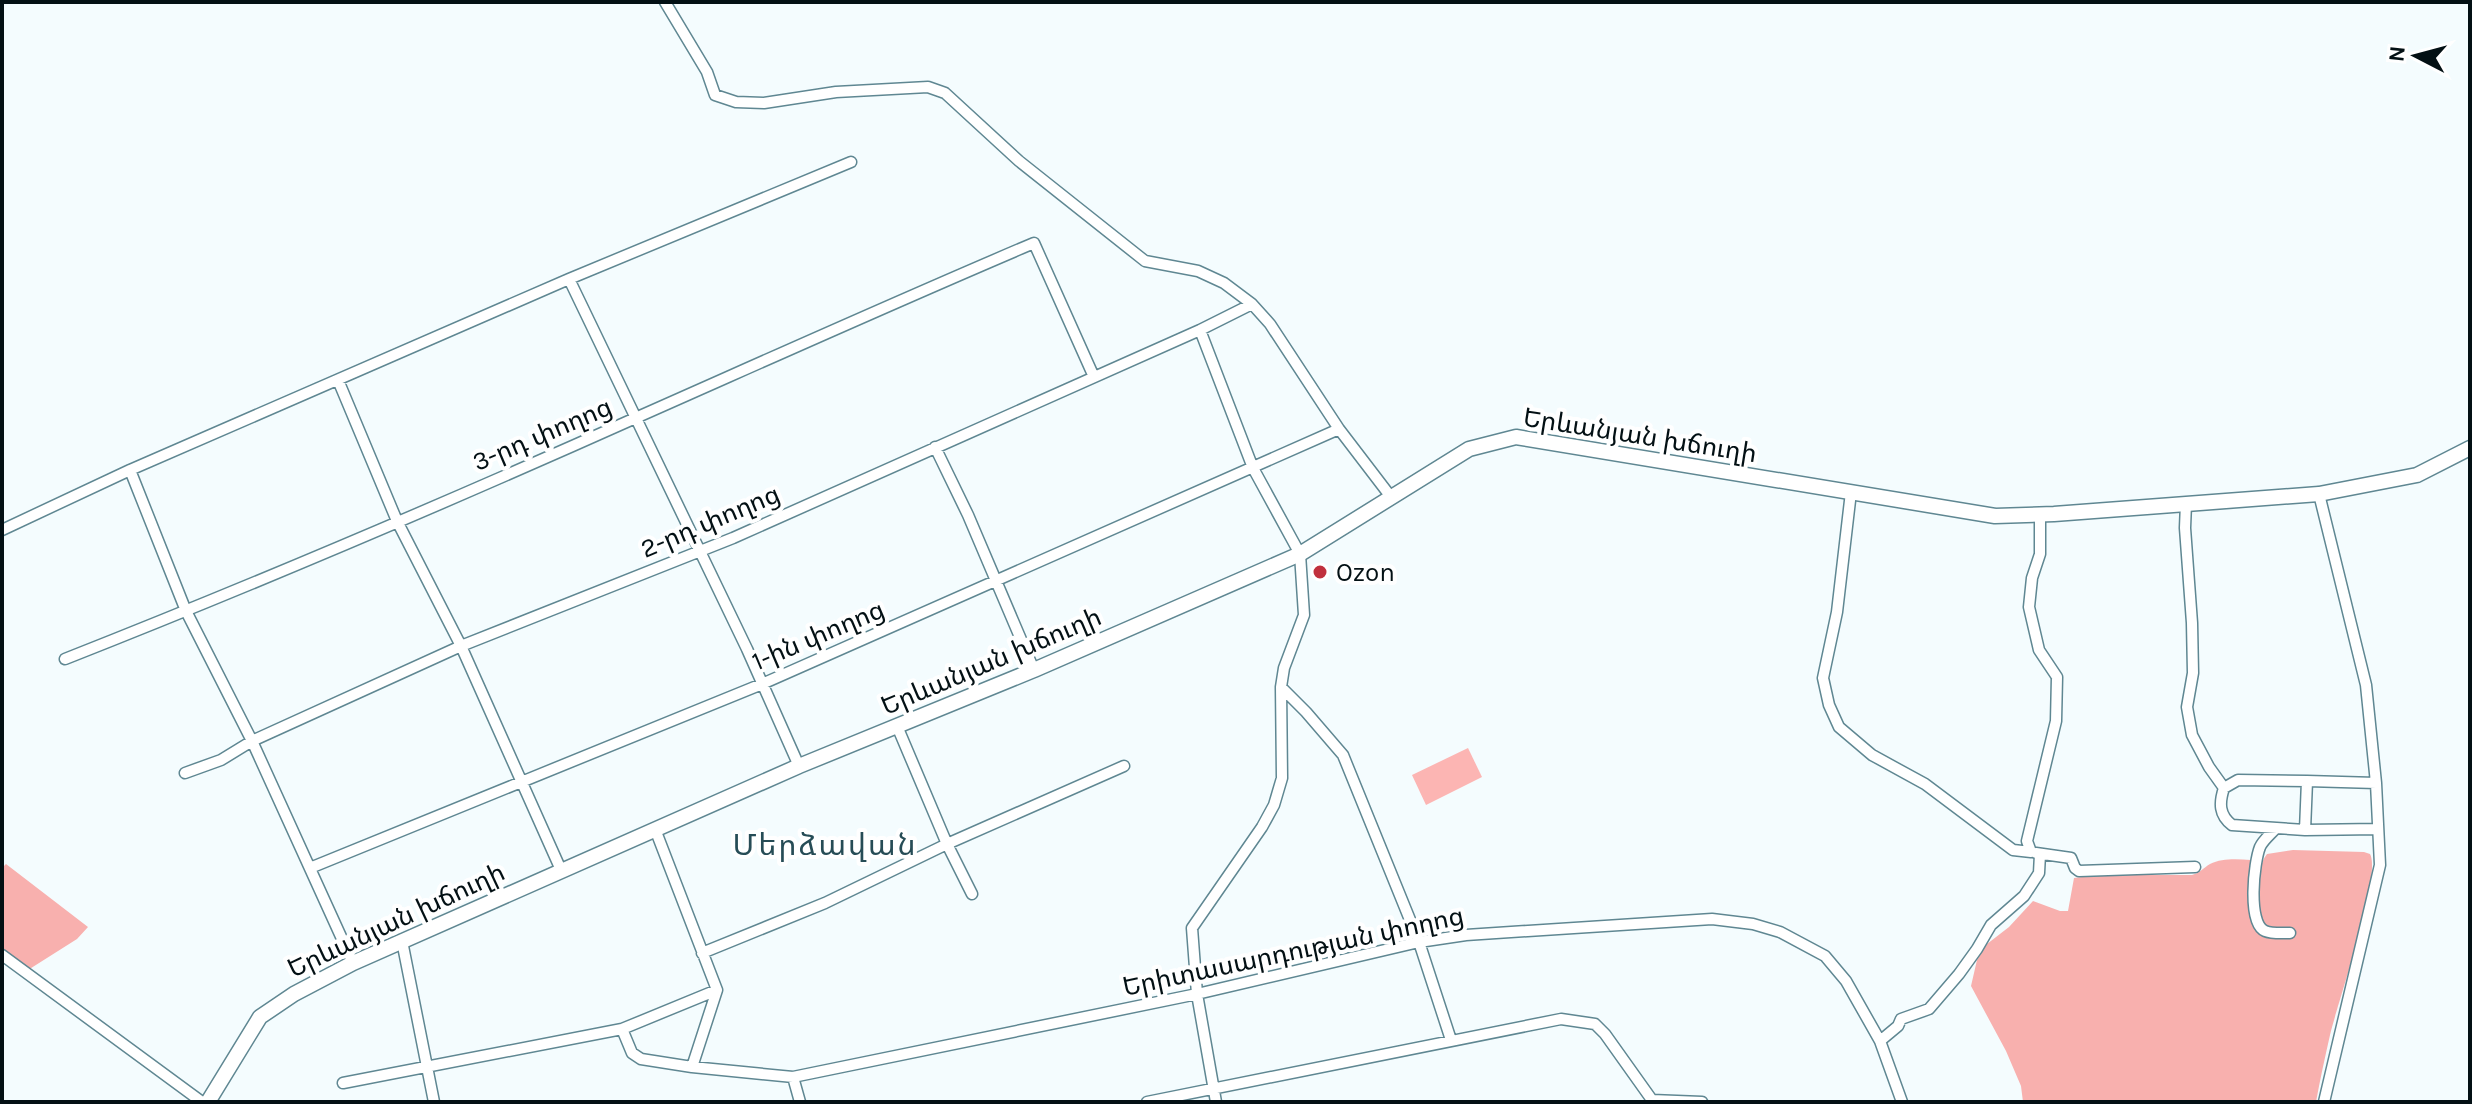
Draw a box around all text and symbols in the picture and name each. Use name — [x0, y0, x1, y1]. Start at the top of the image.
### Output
north arrow — [2376, 16, 2456, 96]
text: N — [2383, 45, 2411, 63]
street label: 3-րդ փողոց — [468, 391, 617, 478]
street label: Երևանյան խճուղի — [1521, 402, 1759, 469]
street label: 2-րդ փողոց — [636, 478, 784, 565]
place label: Ozon — [1336, 557, 1395, 588]
marker: Ozon — [1311, 563, 1329, 581]
street label: 1-ին փողոց — [747, 594, 889, 677]
street label: Երևանյան խճուղի — [876, 601, 1106, 722]
district label: Մերձավան — [732, 827, 918, 863]
street label: Երևանյան խճուղի — [283, 856, 510, 984]
street label: Երիտասարդության փողոց — [1120, 900, 1467, 1003]

